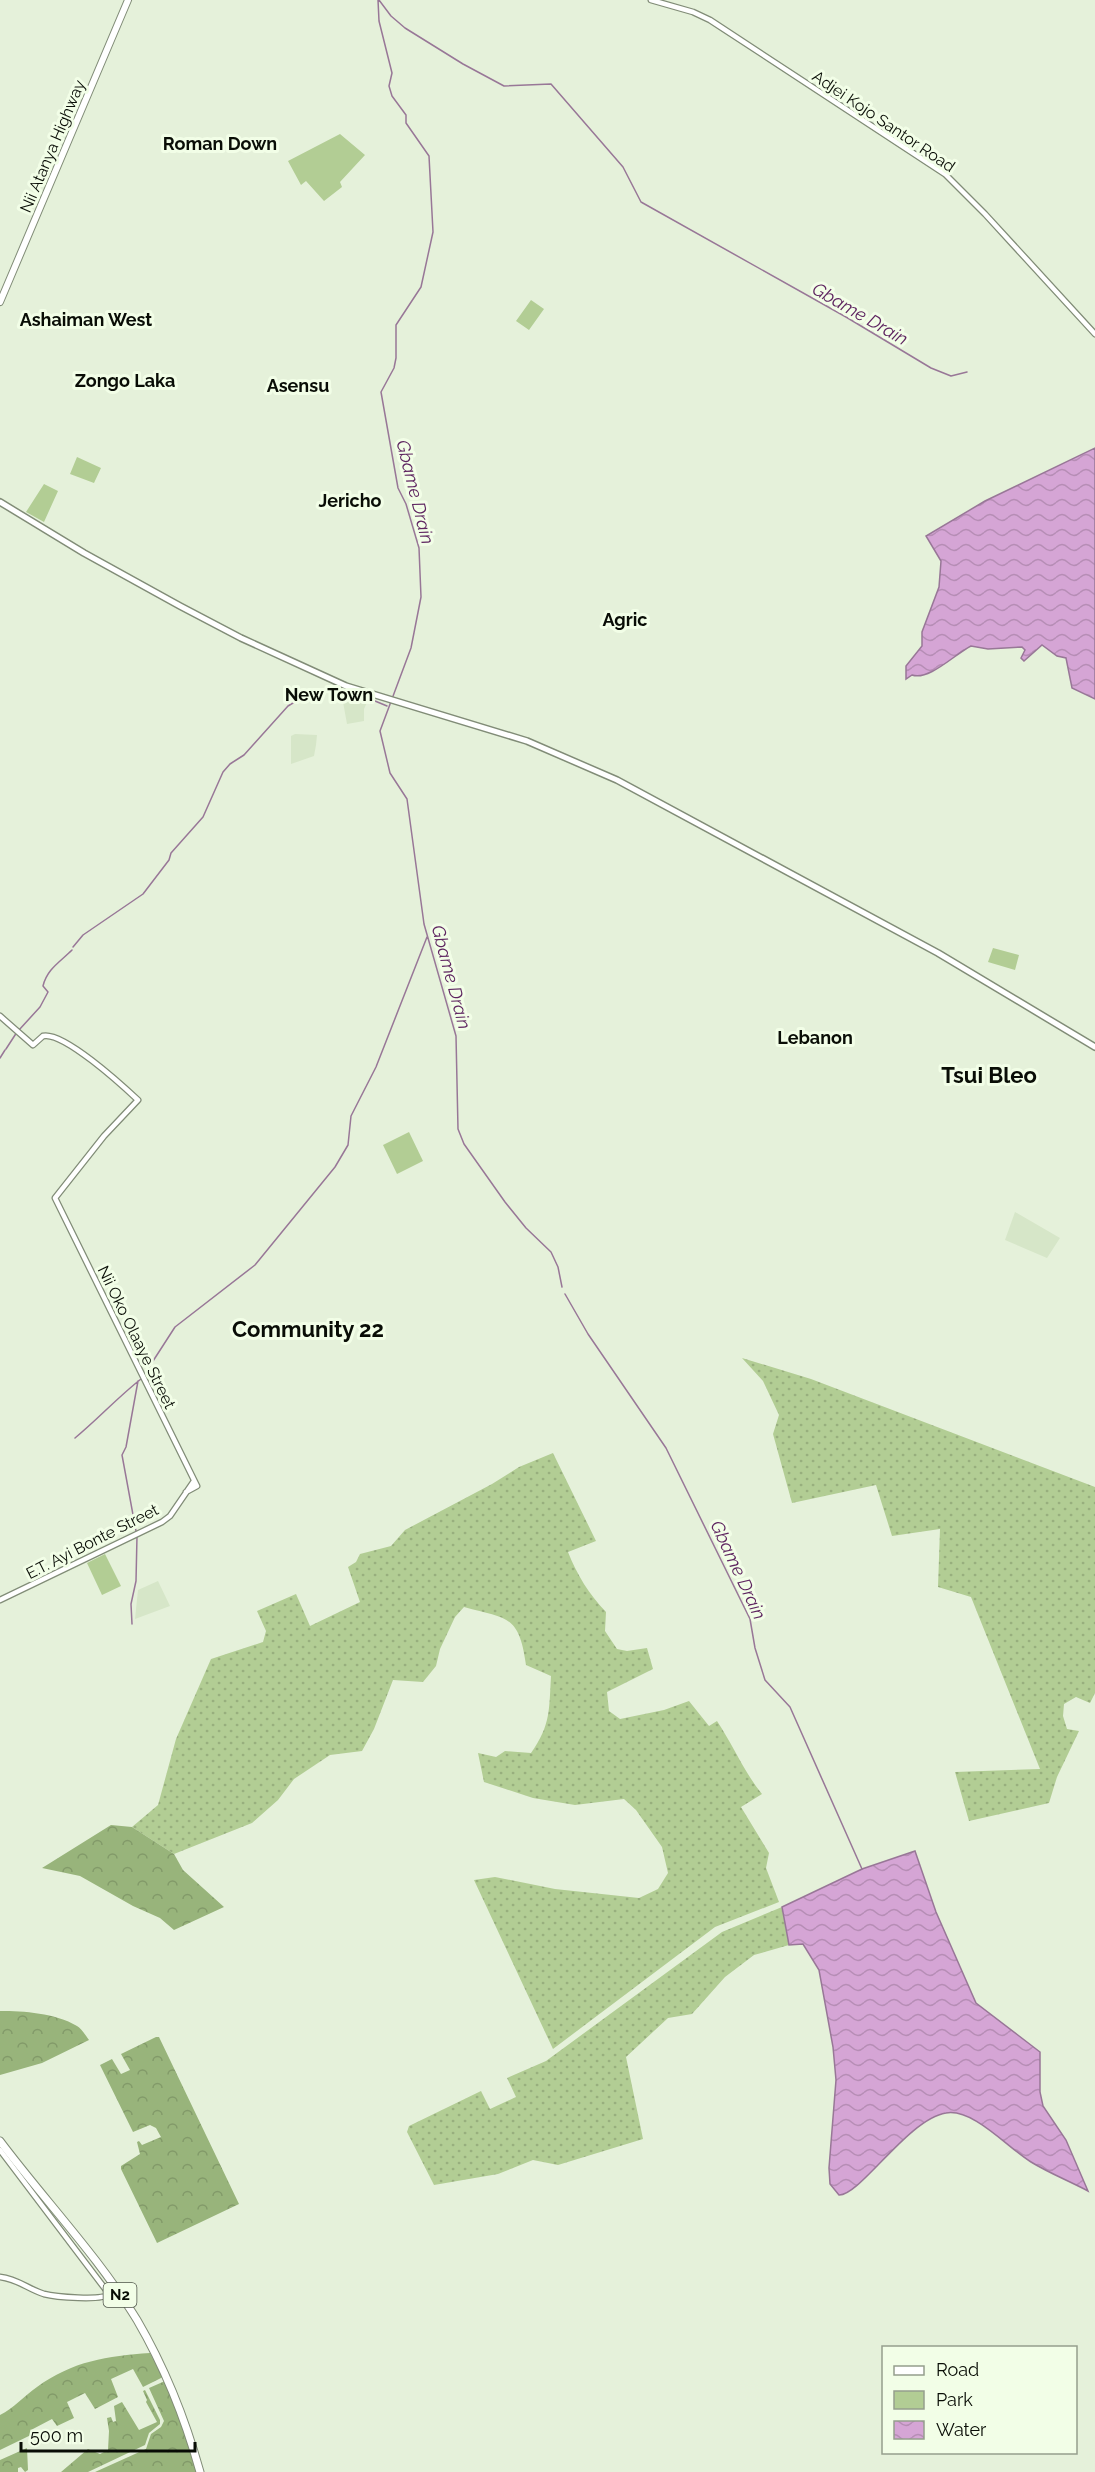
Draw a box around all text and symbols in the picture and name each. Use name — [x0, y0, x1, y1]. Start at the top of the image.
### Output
street label: Adjei Kojo Santor Road — [809, 67, 959, 176]
street label: Nii Atanya Highway — [16, 77, 89, 215]
district label: Roman Down — [163, 133, 277, 154]
water label: Gbame Drain — [809, 278, 912, 349]
district label: Ashaiman West — [20, 309, 152, 330]
district label: Zongo Laka — [75, 370, 175, 391]
district label: Asensu — [267, 375, 329, 396]
water label: Gbame Drain — [392, 438, 439, 546]
district label: Jericho — [319, 490, 382, 511]
district label: Agric — [603, 609, 647, 630]
district label: New Town — [285, 684, 373, 705]
water label: Gbame Drain — [428, 923, 475, 1031]
district label: Lebanon — [777, 1027, 853, 1048]
district label: Tsui Bleo — [941, 1062, 1037, 1088]
street label: Nii Oko Olaaye Street — [94, 1263, 180, 1412]
district label: Community 22 — [232, 1316, 384, 1342]
street label: E.T. Ayi Bonte Street — [23, 1500, 162, 1583]
water label: Gbame Drain — [706, 1517, 771, 1623]
road number: N2 — [104, 2283, 136, 2307]
legend — [882, 2346, 1077, 2454]
text: Road — [936, 2359, 979, 2380]
text: Park — [936, 2389, 973, 2410]
scale bar — [21, 2415, 195, 2453]
text: Water — [936, 2419, 987, 2440]
text: 500 m — [30, 2425, 83, 2446]

